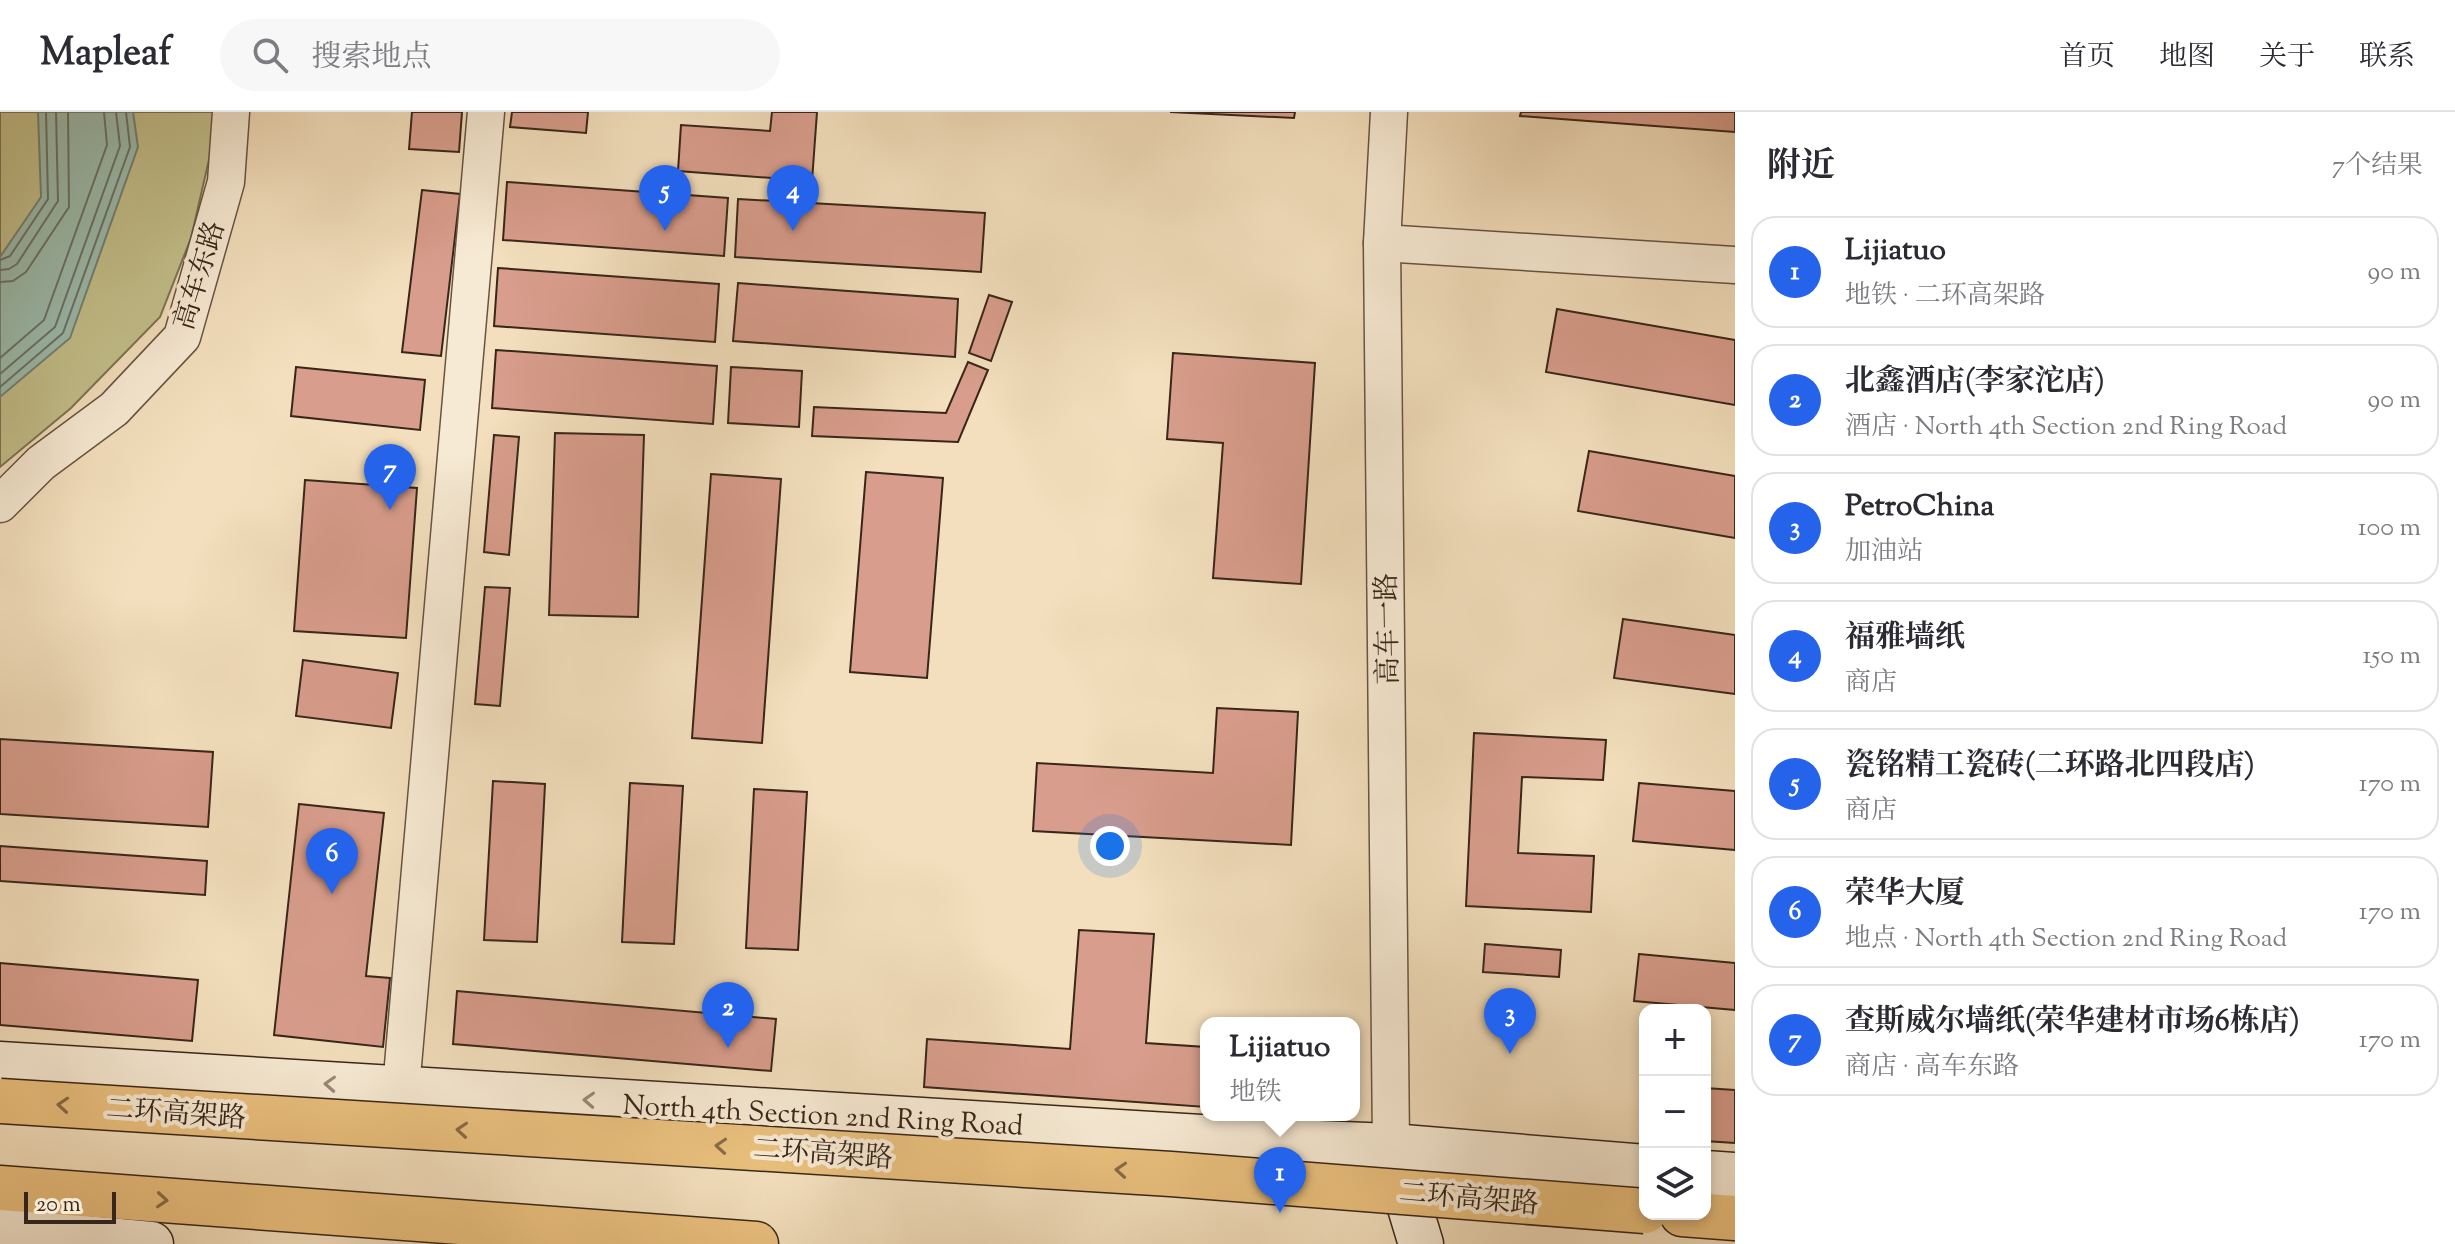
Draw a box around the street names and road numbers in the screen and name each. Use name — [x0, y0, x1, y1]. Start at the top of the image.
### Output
street label: 高车东路 — [165, 216, 236, 335]
street label: 高车一路 — [1368, 573, 1410, 685]
street label: North 4th Section 2nd Ring Road — [622, 1087, 1024, 1147]
street label: 二环高架路 — [105, 1090, 247, 1140]
street label: 二环高架路 — [752, 1130, 894, 1180]
street label: 二环高架路 — [1397, 1174, 1540, 1226]

